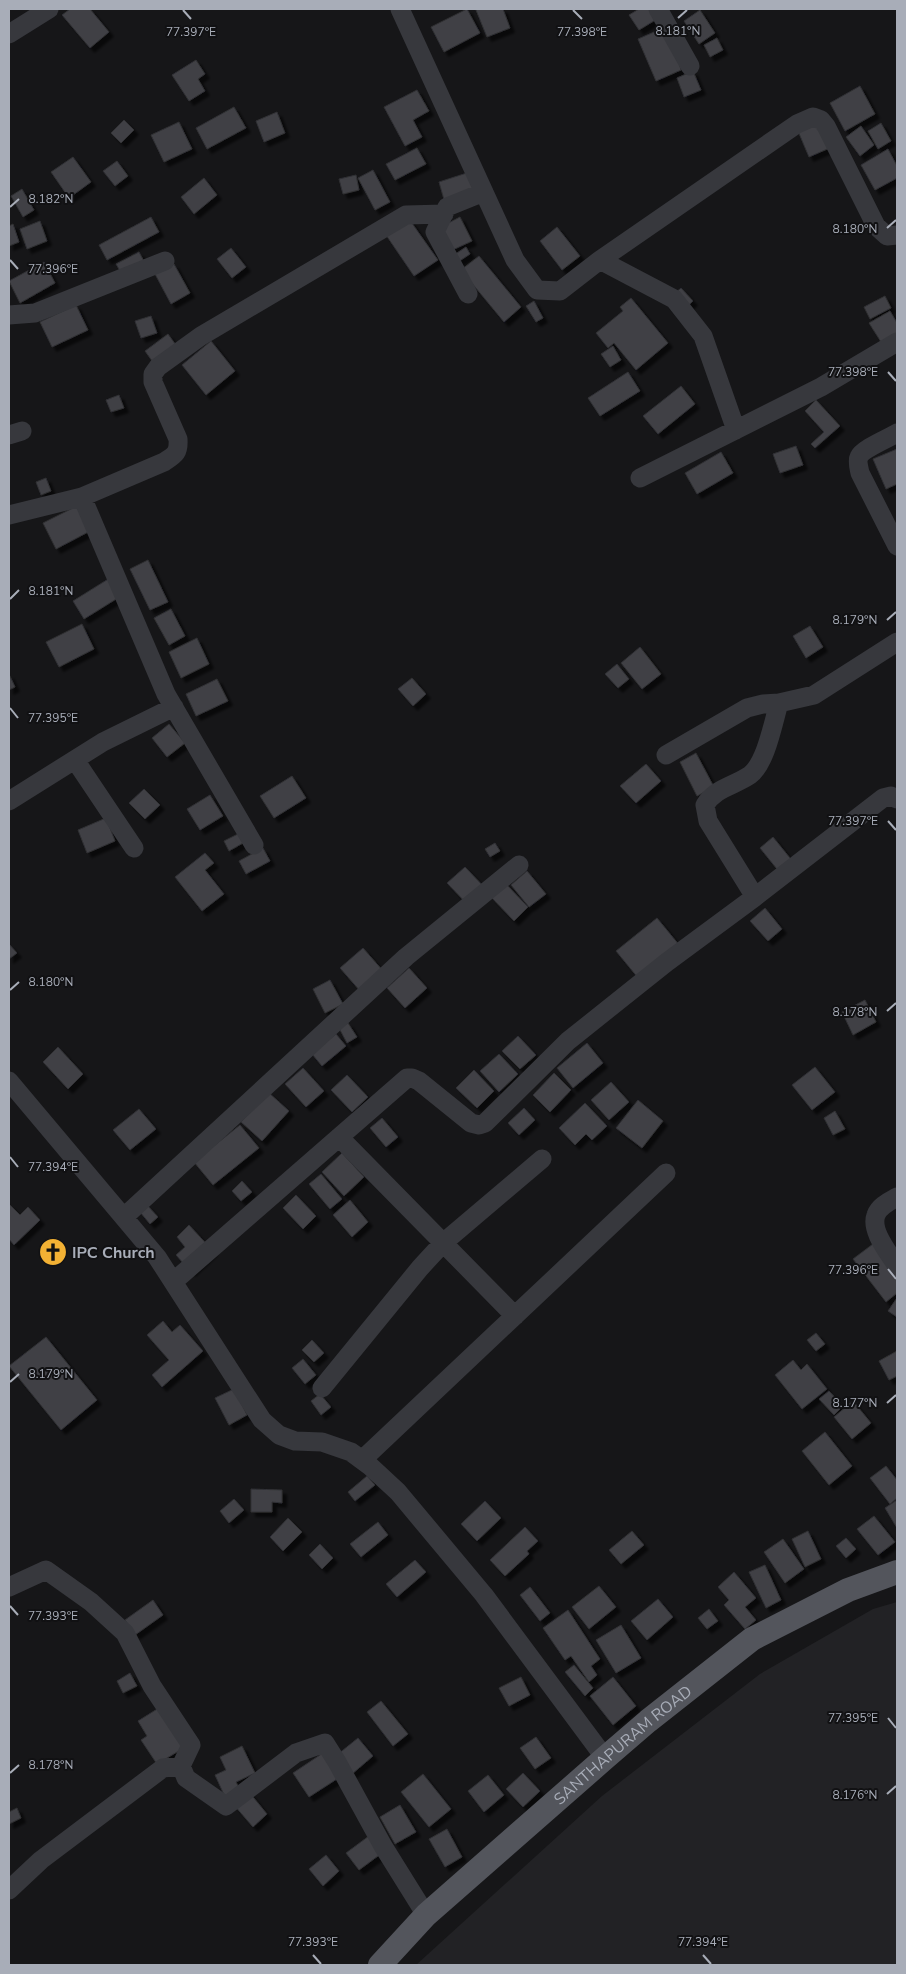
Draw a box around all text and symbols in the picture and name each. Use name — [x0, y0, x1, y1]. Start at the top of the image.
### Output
text: 8.181°N — [656, 23, 700, 39]
text: 77.397°E — [166, 24, 216, 40]
text: 77.398°E — [557, 24, 607, 40]
text: 8.182°N — [29, 191, 73, 207]
text: 8.180°N — [833, 221, 877, 237]
text: 77.396°E — [28, 261, 78, 277]
text: 77.398°E — [828, 364, 878, 380]
text: 8.181°N — [29, 583, 73, 599]
text: 8.179°N — [833, 612, 877, 628]
text: 77.395°E — [28, 710, 78, 726]
text: 77.397°E — [828, 813, 878, 829]
text: 8.180°N — [29, 974, 73, 990]
text: 8.178°N — [833, 1004, 877, 1020]
text: 77.394°E — [28, 1159, 78, 1175]
church icon: IPC Church — [38, 1237, 68, 1267]
place label: IPC Church — [72, 1242, 155, 1264]
text: 77.396°E — [828, 1262, 878, 1278]
text: 8.179°N — [29, 1366, 73, 1382]
text: 8.177°N — [833, 1395, 877, 1411]
text: 77.393°E — [28, 1608, 78, 1624]
street label: SANTHAPURAM ROAD — [549, 1681, 697, 1810]
text: 77.395°E — [828, 1710, 878, 1726]
text: 8.178°N — [29, 1757, 73, 1773]
text: 8.176°N — [833, 1787, 877, 1803]
text: 77.393°E — [288, 1934, 338, 1950]
text: 77.394°E — [678, 1934, 728, 1950]

